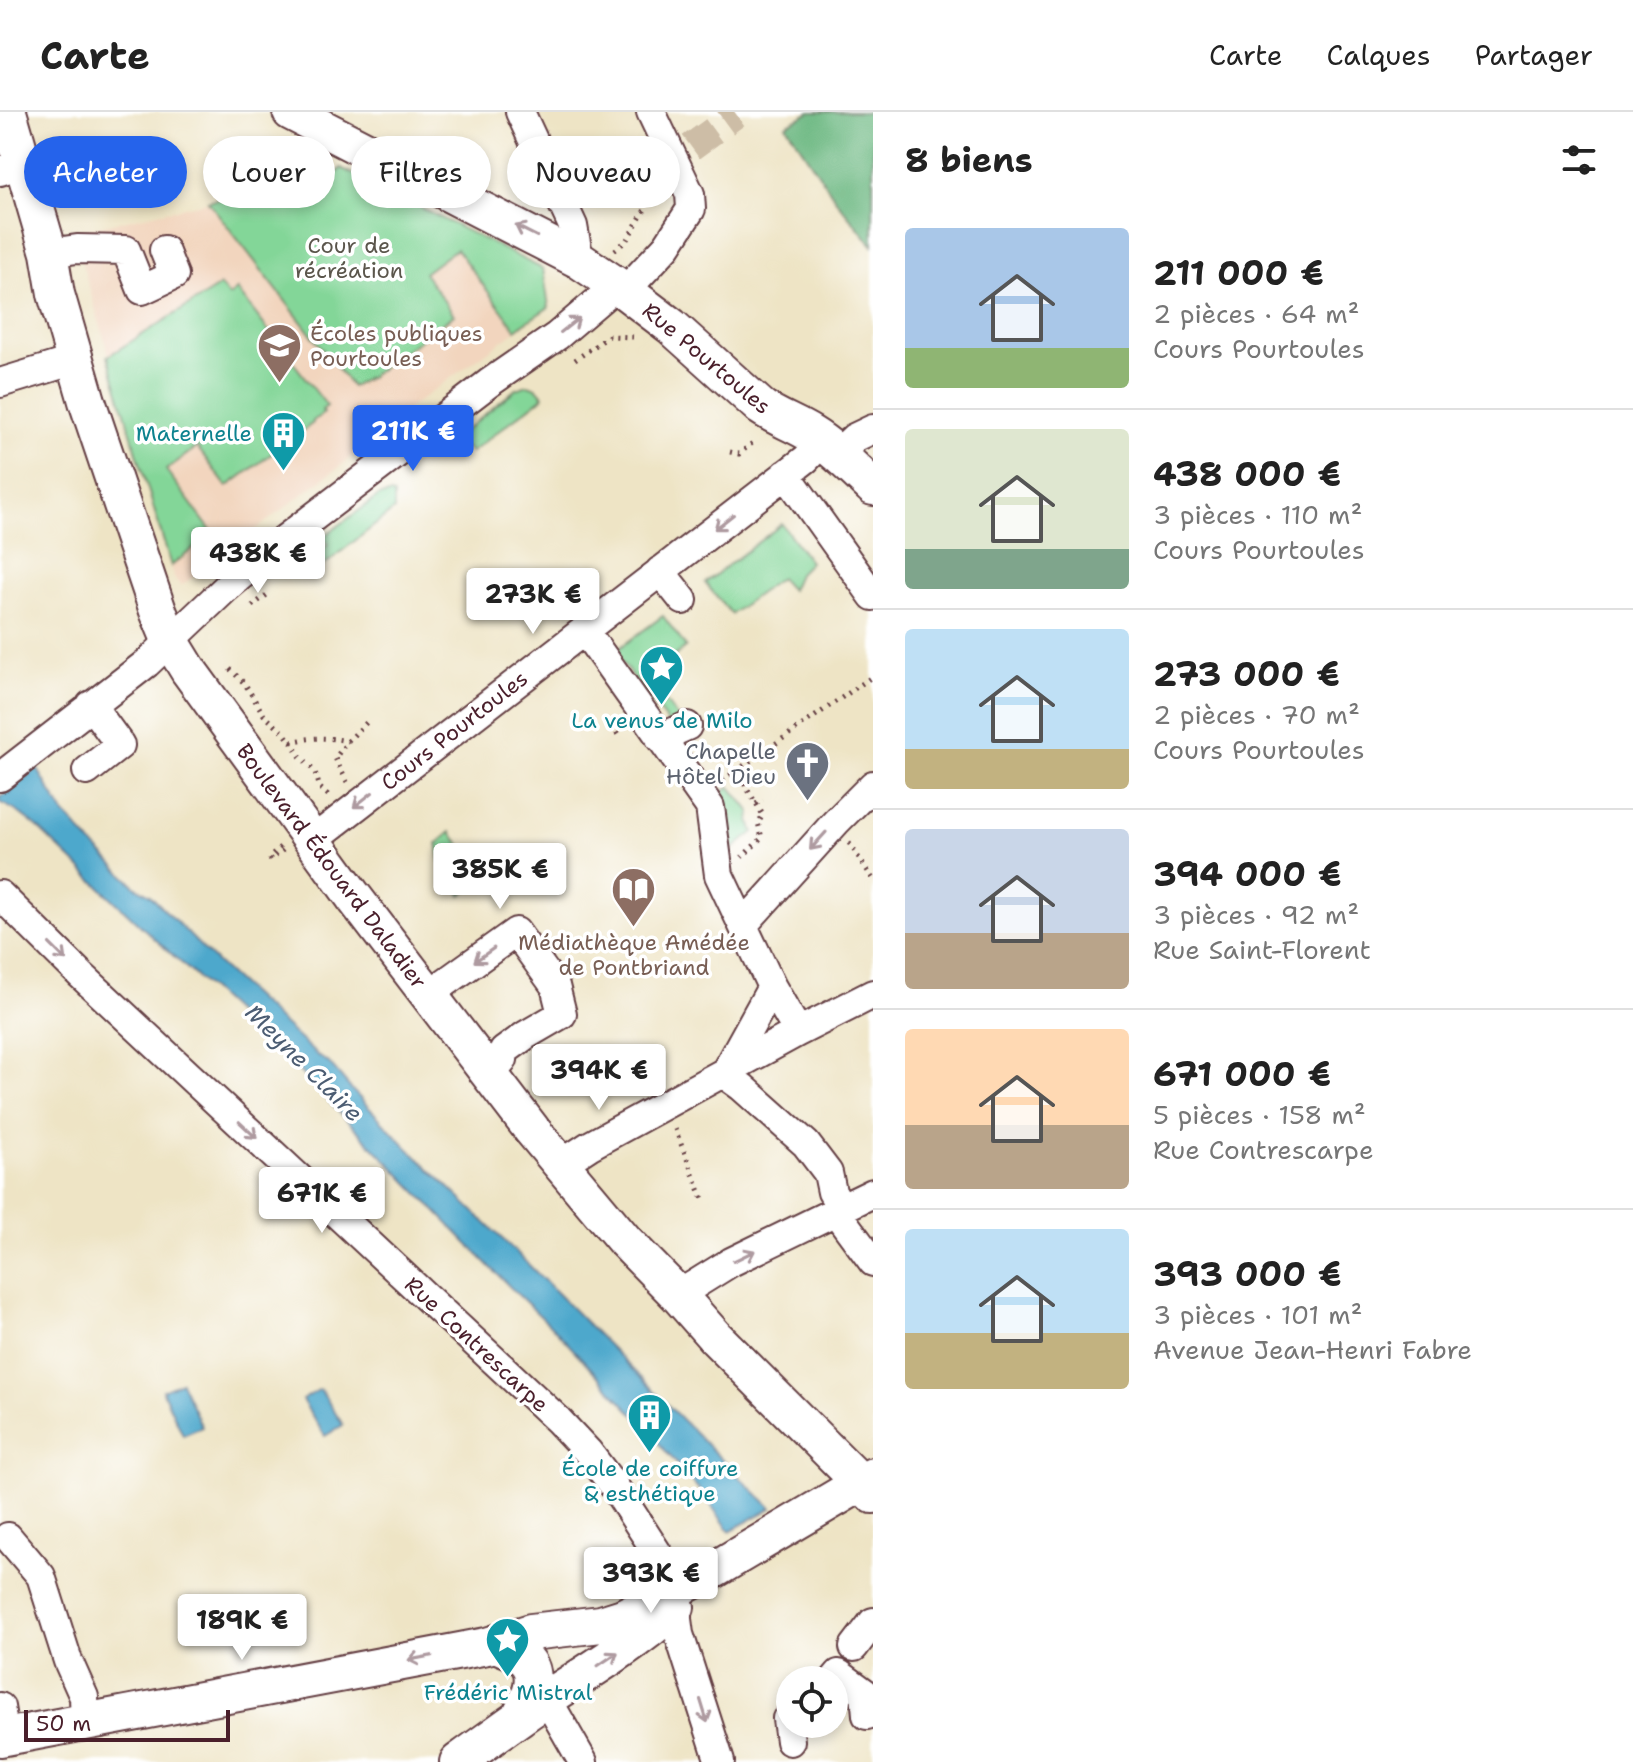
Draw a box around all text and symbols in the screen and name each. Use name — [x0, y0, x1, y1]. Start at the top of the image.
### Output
text: Carte — [40, 30, 150, 81]
text: Carte — [1209, 36, 1282, 74]
text: Calques — [1326, 36, 1431, 74]
text: Partager — [1475, 36, 1593, 74]
chip: Acheter — [24, 136, 187, 208]
chip: Louer — [203, 136, 335, 208]
chip: Filtres — [351, 136, 491, 208]
chip: Nouveau — [507, 136, 680, 208]
text: 8 biens — [905, 137, 1033, 183]
icon: filters — [1557, 138, 1601, 182]
one-way arrow — [514, 223, 538, 239]
park label: Cour de récréation — [295, 231, 403, 285]
text: 211 000 € — [1153, 250, 1324, 296]
icon: home — [969, 260, 1065, 356]
street label: Rue Pourtoules — [636, 296, 777, 421]
text: 2 pièces · 64 m² — [1153, 296, 1360, 331]
one-way arrow — [559, 317, 580, 334]
place label: Écoles publiques Pourtoules — [310, 319, 483, 373]
school or university icon: Écoles publiques Pourtoules — [255, 322, 303, 385]
text: Cours Pourtoules — [1153, 331, 1365, 366]
pin: 211K € — [348, 405, 478, 473]
building icon: Maternelle — [259, 409, 307, 472]
text: 211K € — [371, 413, 455, 448]
place label: Maternelle — [136, 419, 252, 448]
text: 438 000 € — [1153, 451, 1341, 497]
icon: home — [969, 461, 1065, 557]
text: 3 pièces · 110 m² — [1153, 497, 1362, 532]
one-way arrow — [714, 513, 735, 530]
pin: 438K € — [193, 527, 323, 595]
text: Cours Pourtoules — [1153, 532, 1365, 567]
text: 438K € — [209, 535, 307, 570]
pin: 273K € — [468, 568, 598, 636]
text: 273K € — [484, 576, 582, 611]
place icon: La venus de Milo — [638, 643, 686, 706]
text: 273 000 € — [1153, 651, 1340, 697]
icon: home — [969, 661, 1065, 757]
street label: Cours Pourtoules — [375, 664, 534, 797]
text: 2 pièces · 70 m² — [1153, 697, 1360, 732]
place label: La venus de Milo — [571, 706, 753, 735]
text: Cours Pourtoules — [1153, 732, 1365, 767]
place label: Chapelle Hôtel Dieu — [666, 737, 776, 791]
street label: Boulevard Édouard Daladier — [230, 738, 433, 995]
church icon: Chapelle Hôtel Dieu — [783, 740, 831, 803]
one-way arrow — [353, 791, 374, 809]
one-way arrow — [809, 831, 828, 851]
pin: 385K € — [435, 843, 565, 911]
text: 385K € — [451, 851, 549, 886]
text: 394 000 € — [1153, 851, 1342, 897]
icon: home — [969, 861, 1065, 957]
library icon: Médiathèque Amédée de Pontbriand — [610, 865, 658, 928]
text: 3 pièces · 92 m² — [1153, 897, 1359, 932]
place label: Médiathèque Amédée de Pontbriand — [518, 928, 750, 982]
text: Rue Saint-Florent — [1153, 932, 1371, 967]
one-way arrow — [48, 942, 67, 961]
one-way arrow — [474, 946, 495, 963]
water label: Meyne Claire — [238, 997, 370, 1129]
pin: 394K € — [534, 1044, 664, 1112]
text: 671 000 € — [1153, 1051, 1331, 1097]
text: 394K € — [550, 1052, 648, 1087]
icon: home — [969, 1061, 1065, 1157]
text: 5 pièces · 158 m² — [1153, 1097, 1366, 1132]
one-way arrow — [237, 1121, 257, 1139]
text: Rue Contrescarpe — [1153, 1132, 1374, 1167]
pin: 671K € — [257, 1167, 387, 1235]
text: 671K € — [277, 1175, 367, 1210]
one-way arrow — [731, 1248, 755, 1263]
text: 393 000 € — [1153, 1251, 1341, 1297]
icon: home — [969, 1261, 1065, 1357]
street label: Rue Contrescarpe — [399, 1270, 555, 1419]
text: 3 pièces · 101 m² — [1153, 1297, 1363, 1332]
text: Avenue Jean-Henri Fabre — [1153, 1332, 1472, 1367]
building icon: École de coiffure & esthétique — [626, 1391, 674, 1454]
place label: École de coiffure & esthétique — [561, 1454, 739, 1508]
pin: 393K € — [586, 1547, 716, 1615]
text: 393K € — [602, 1555, 700, 1590]
pin: 189K € — [177, 1594, 307, 1662]
text: 189K € — [196, 1602, 288, 1637]
place icon: Frédéric Mistral — [484, 1615, 532, 1678]
one-way arrow — [596, 1651, 618, 1667]
one-way arrow — [407, 1652, 433, 1667]
map controls — [776, 1666, 848, 1738]
button: locate — [776, 1666, 848, 1738]
place label: Frédéric Mistral — [424, 1678, 593, 1707]
one-way arrow — [697, 1698, 712, 1724]
scale bar — [24, 1706, 230, 1742]
text: 50 m — [36, 1709, 91, 1738]

